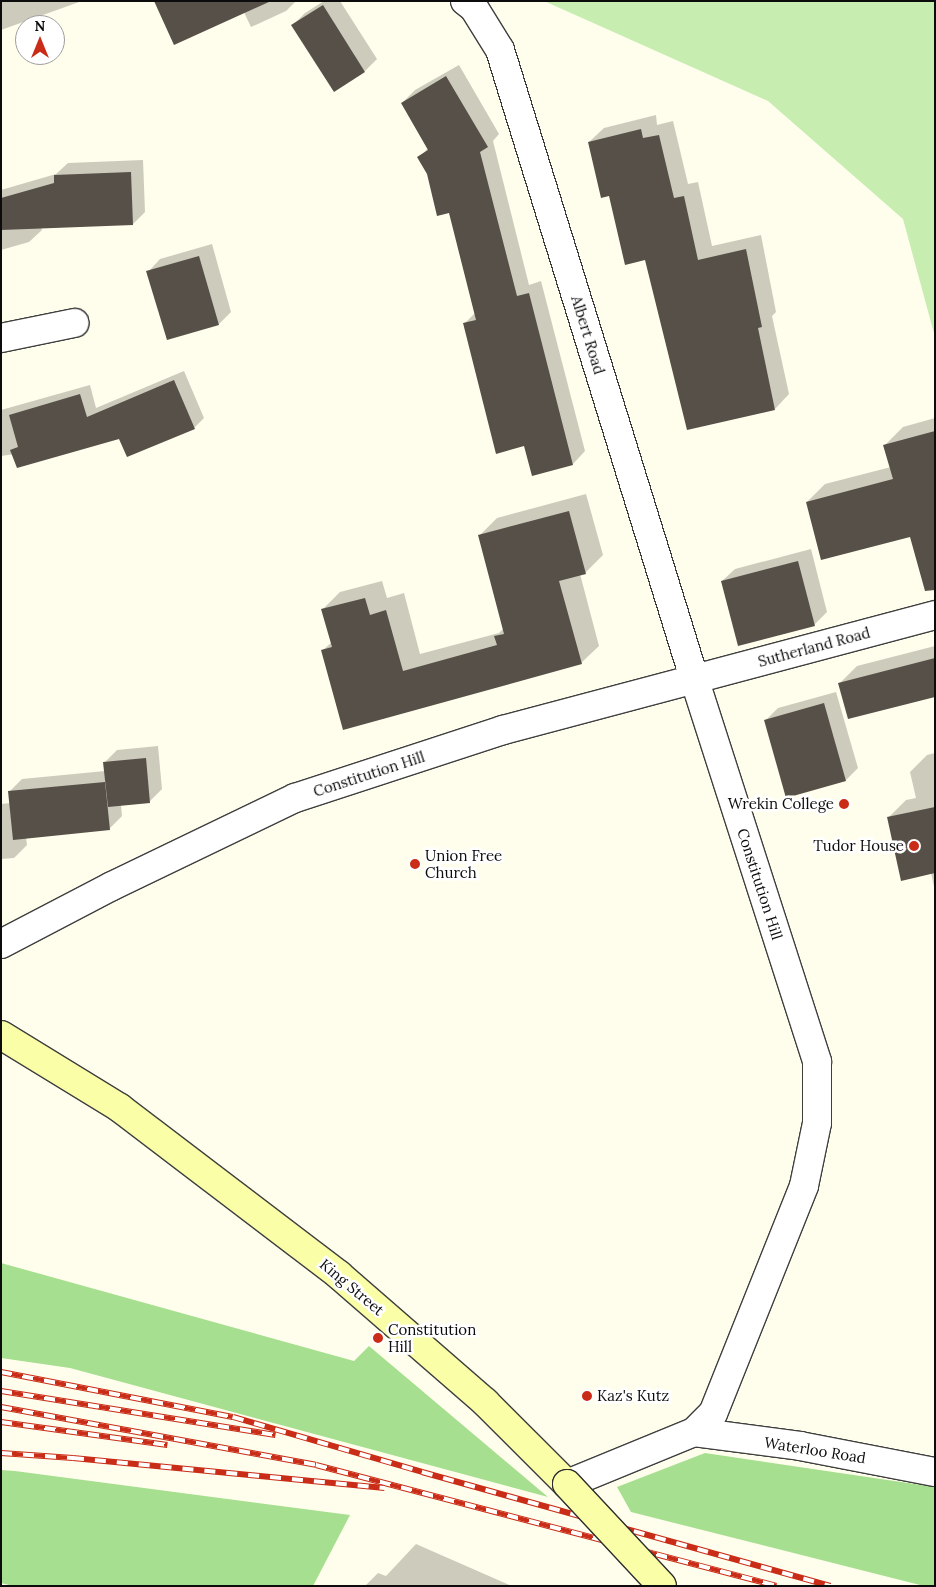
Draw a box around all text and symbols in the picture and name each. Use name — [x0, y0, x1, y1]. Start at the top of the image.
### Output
north arrow — [15, 15, 65, 65]
text: N — [35, 17, 45, 35]
street label: Albert Road — [567, 293, 609, 377]
street label: Sutherland Road — [756, 623, 872, 671]
street label: Constitution Hill — [311, 747, 427, 801]
place label: Wrekin College — [728, 795, 834, 813]
marker: Wrekin College — [838, 798, 850, 810]
street label: Constitution Hill — [733, 826, 787, 942]
place label: Tudor House — [813, 837, 904, 855]
marker: Tudor House — [908, 840, 920, 852]
place label: Union Free Church — [425, 846, 502, 881]
marker: Union Free Church — [409, 858, 421, 870]
street label: King Street — [316, 1255, 388, 1319]
place label: Constitution Hill — [388, 1320, 476, 1355]
marker: Constitution Hill — [372, 1332, 384, 1344]
place label: Kaz's Kutz — [597, 1387, 669, 1405]
marker: Kaz's Kutz — [581, 1390, 593, 1402]
street label: Waterloo Road — [763, 1433, 867, 1467]

